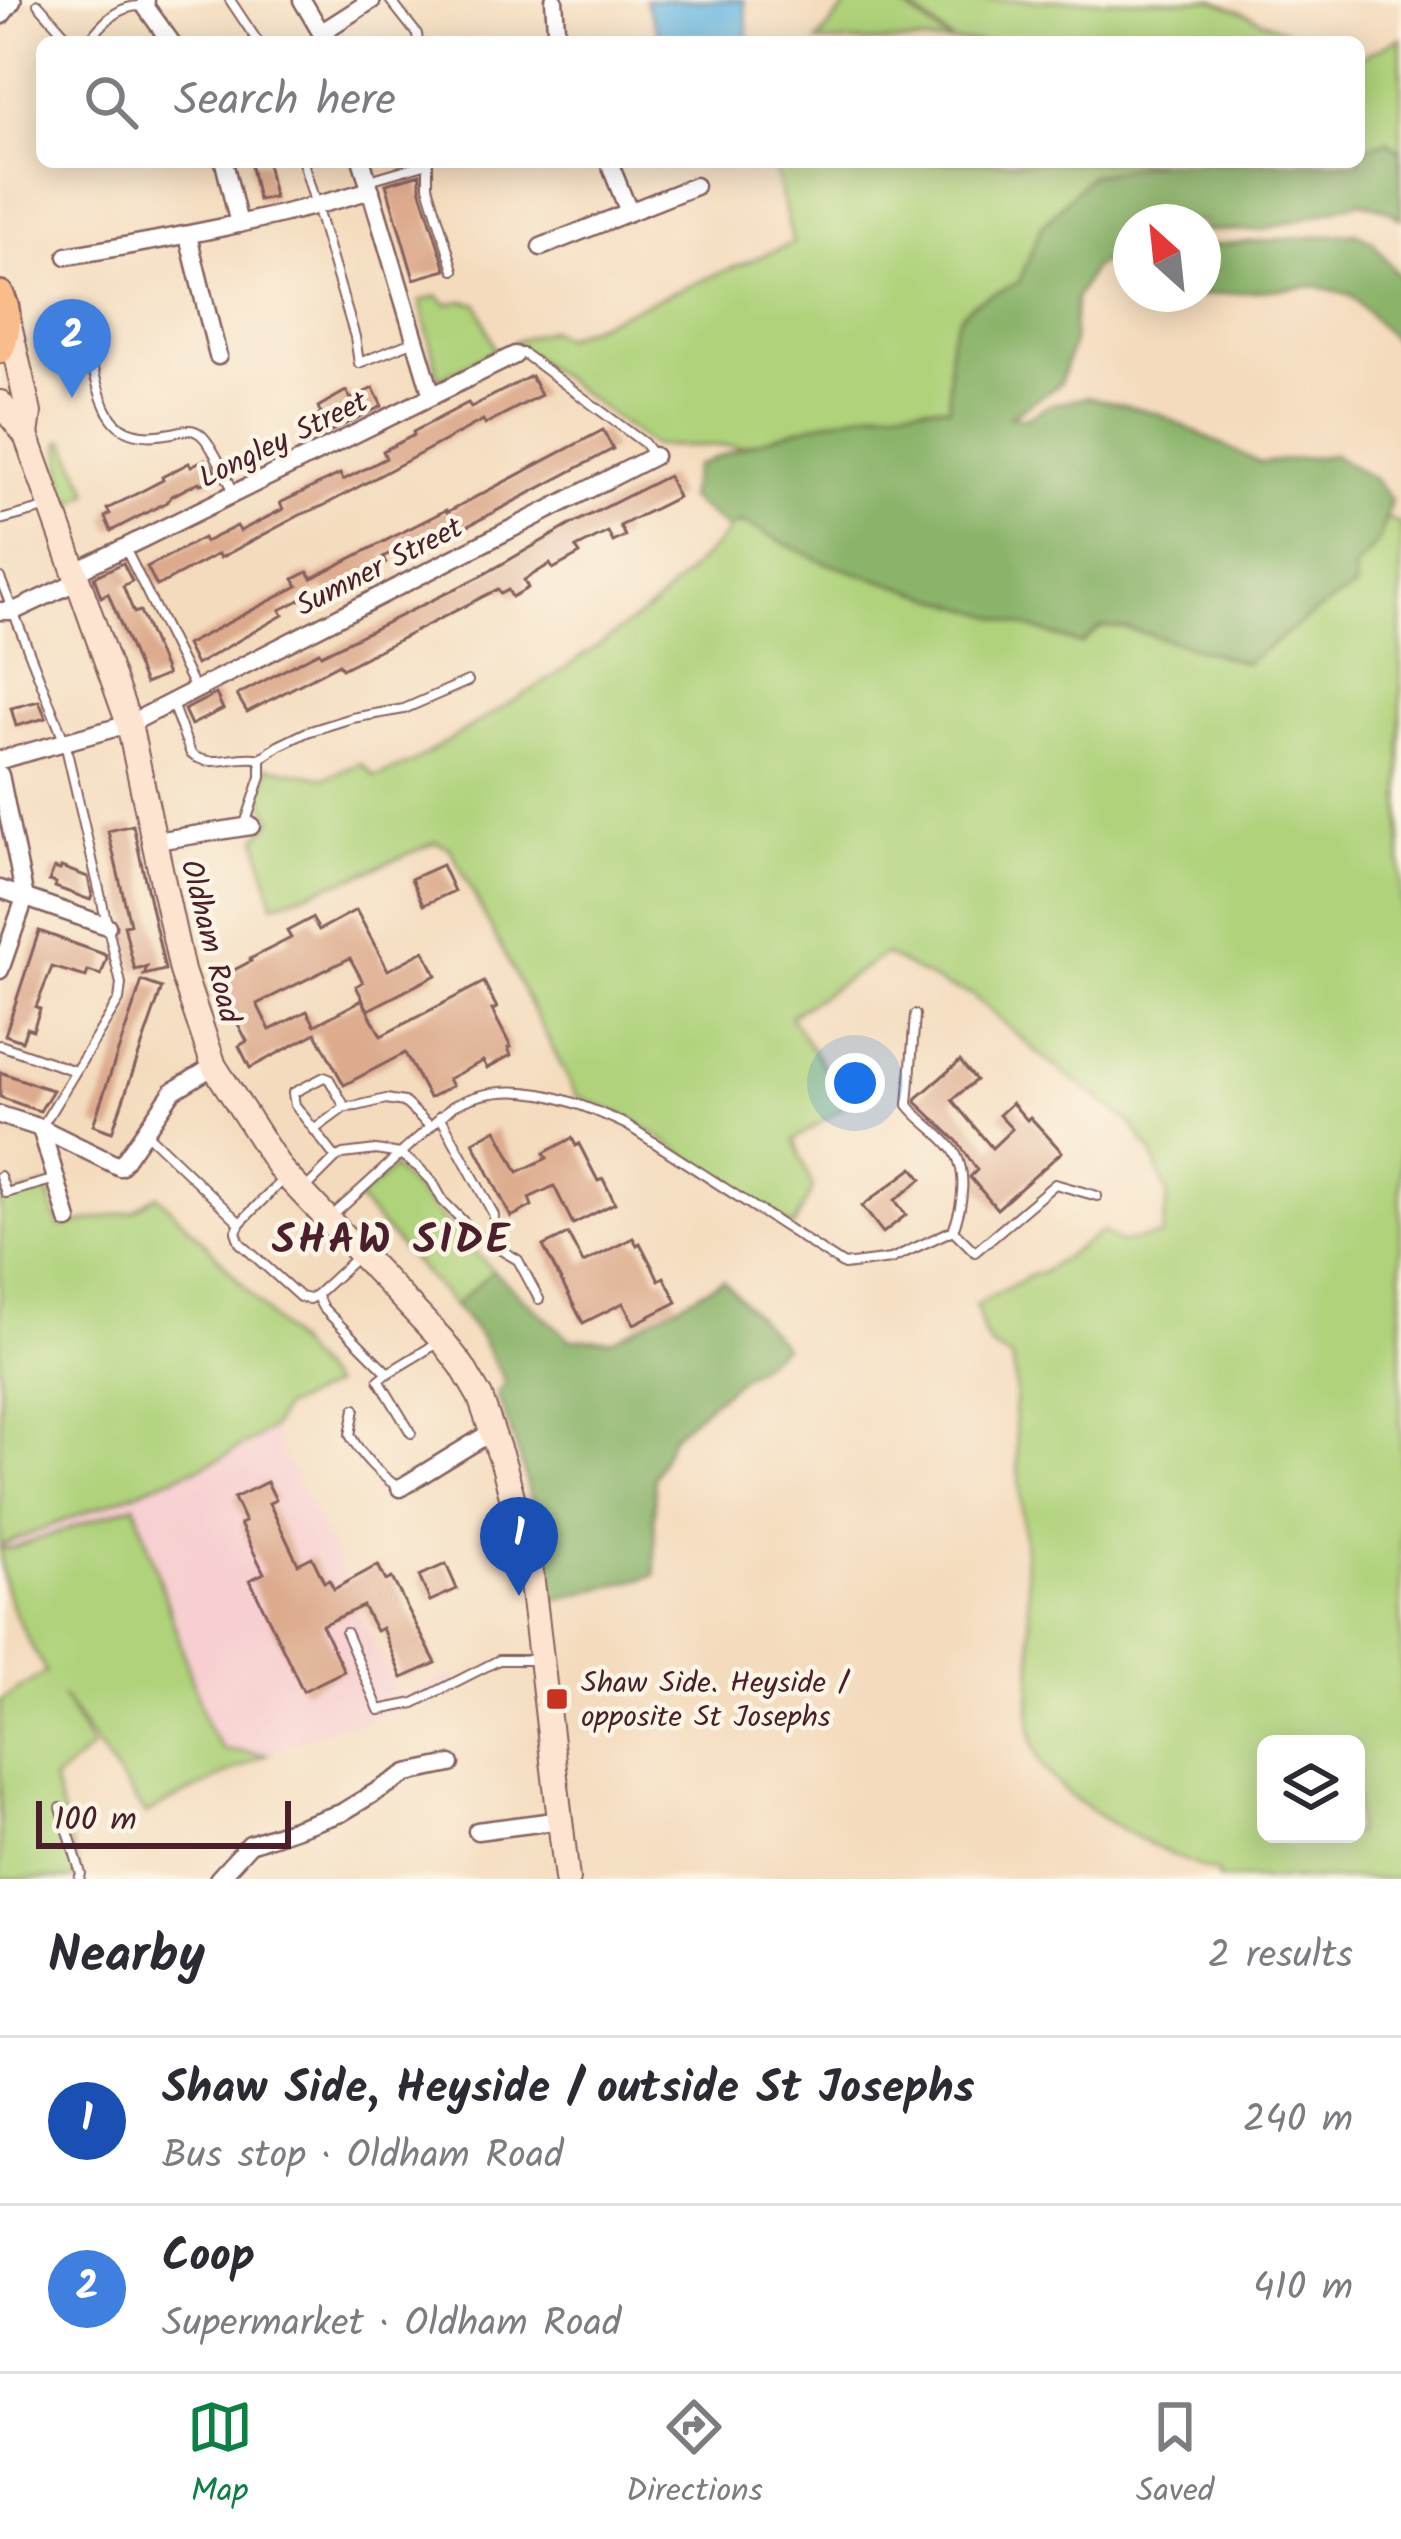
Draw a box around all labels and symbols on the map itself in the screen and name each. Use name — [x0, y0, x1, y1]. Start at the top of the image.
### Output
north arrow — [1113, 204, 1221, 312]
pin: 2 — [33, 299, 111, 398]
street label: Longley Street — [191, 379, 377, 503]
street label: Sumner Street — [288, 505, 472, 630]
street label: Oldham Road — [166, 855, 253, 1029]
your location — [825, 1053, 885, 1113]
district label: SHAW SIDE — [272, 1208, 512, 1275]
pin: 1 — [480, 1497, 558, 1596]
place label: Shaw Side. Heyside / opposite St Josephs — [581, 1660, 851, 1742]
marker: Shaw Side. Heyside / opposite St Josephs — [544, 1686, 570, 1712]
scale bar — [36, 1795, 291, 1848]

